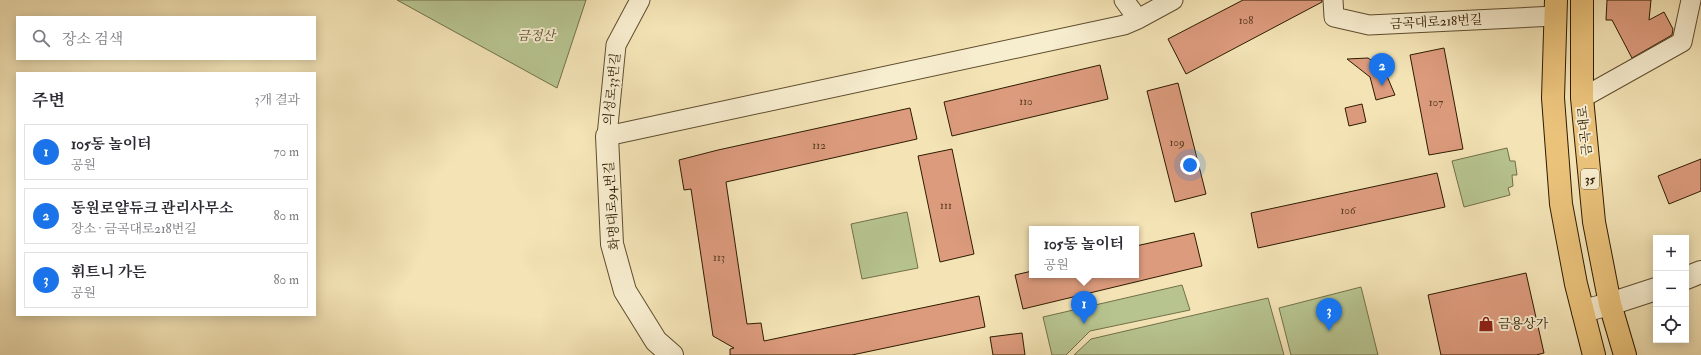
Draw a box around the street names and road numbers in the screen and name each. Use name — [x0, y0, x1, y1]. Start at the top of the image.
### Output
street label: 금곡대로218번길 — [1389, 12, 1483, 32]
street label: 의성로33번길 — [600, 52, 624, 126]
street label: 금곡대로 — [1574, 105, 1596, 157]
street label: 화명대로94번길 — [601, 161, 623, 251]
road number: 35 — [1581, 169, 1599, 189]

